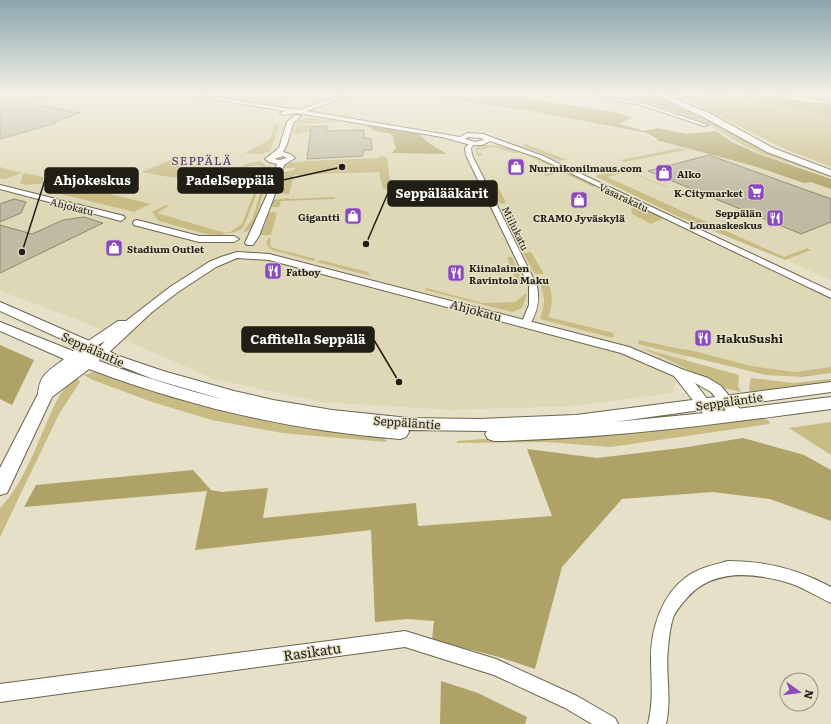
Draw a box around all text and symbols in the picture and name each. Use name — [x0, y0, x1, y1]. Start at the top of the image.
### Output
district label: SEPPÄLÄ — [172, 151, 232, 169]
shop icon: Nurmikonilmaus.com — [506, 157, 526, 177]
place label: Nurmikonilmaus.com — [529, 160, 642, 175]
shop icon: Alko — [654, 163, 674, 183]
place label: Alko — [677, 166, 701, 181]
callout: Ahjokeskus — [45, 168, 138, 193]
callout: PadelSeppälä — [178, 168, 283, 193]
text: Ahjokeskus — [53, 170, 131, 189]
text: PadelSeppälä — [186, 170, 275, 189]
street label: Vasarakatu — [597, 179, 652, 215]
callout: Seppälääkärit — [388, 181, 497, 206]
supermarket icon: K-Citymarket — [746, 182, 766, 202]
text: Seppälääkärit — [396, 183, 489, 202]
place label: K-Citymarket — [674, 185, 744, 200]
shop icon: CRAMO Jyväskylä — [569, 190, 589, 210]
street label: Ahjokatu — [49, 193, 96, 219]
street label: Miilukatu — [499, 203, 533, 253]
place label: Seppälän Lounaskeskus — [689, 205, 762, 232]
shop icon: Gigantti — [343, 206, 363, 226]
restaurant icon: Seppälän Lounaskeskus — [765, 208, 785, 228]
place label: Gigantti — [298, 209, 340, 224]
place label: CRAMO Jyväskylä — [533, 210, 625, 225]
shop icon: Stadium Outlet — [104, 238, 124, 258]
place label: Stadium Outlet — [127, 241, 205, 256]
place label: Kiinalainen Ravintola Maku — [469, 260, 549, 287]
restaurant icon: Fatboy — [263, 261, 283, 281]
restaurant icon: Kiinalainen Ravintola Maku — [446, 263, 466, 283]
place label: Fatboy — [286, 264, 321, 279]
street label: Ahjokatu — [448, 294, 504, 326]
street label: Seppäläntie — [59, 327, 127, 371]
callout: Caffitella Seppälä — [242, 327, 374, 352]
restaurant icon: HakuSushi — [693, 328, 713, 348]
text: Caffitella Seppälä — [250, 329, 366, 348]
place label: HakuSushi — [716, 329, 784, 347]
street label: Seppäläntie — [694, 387, 764, 415]
street label: Seppäläntie — [373, 411, 441, 433]
street label: Rasikatu — [282, 637, 342, 665]
north arrow — [779, 672, 819, 712]
text: N — [801, 688, 819, 701]

